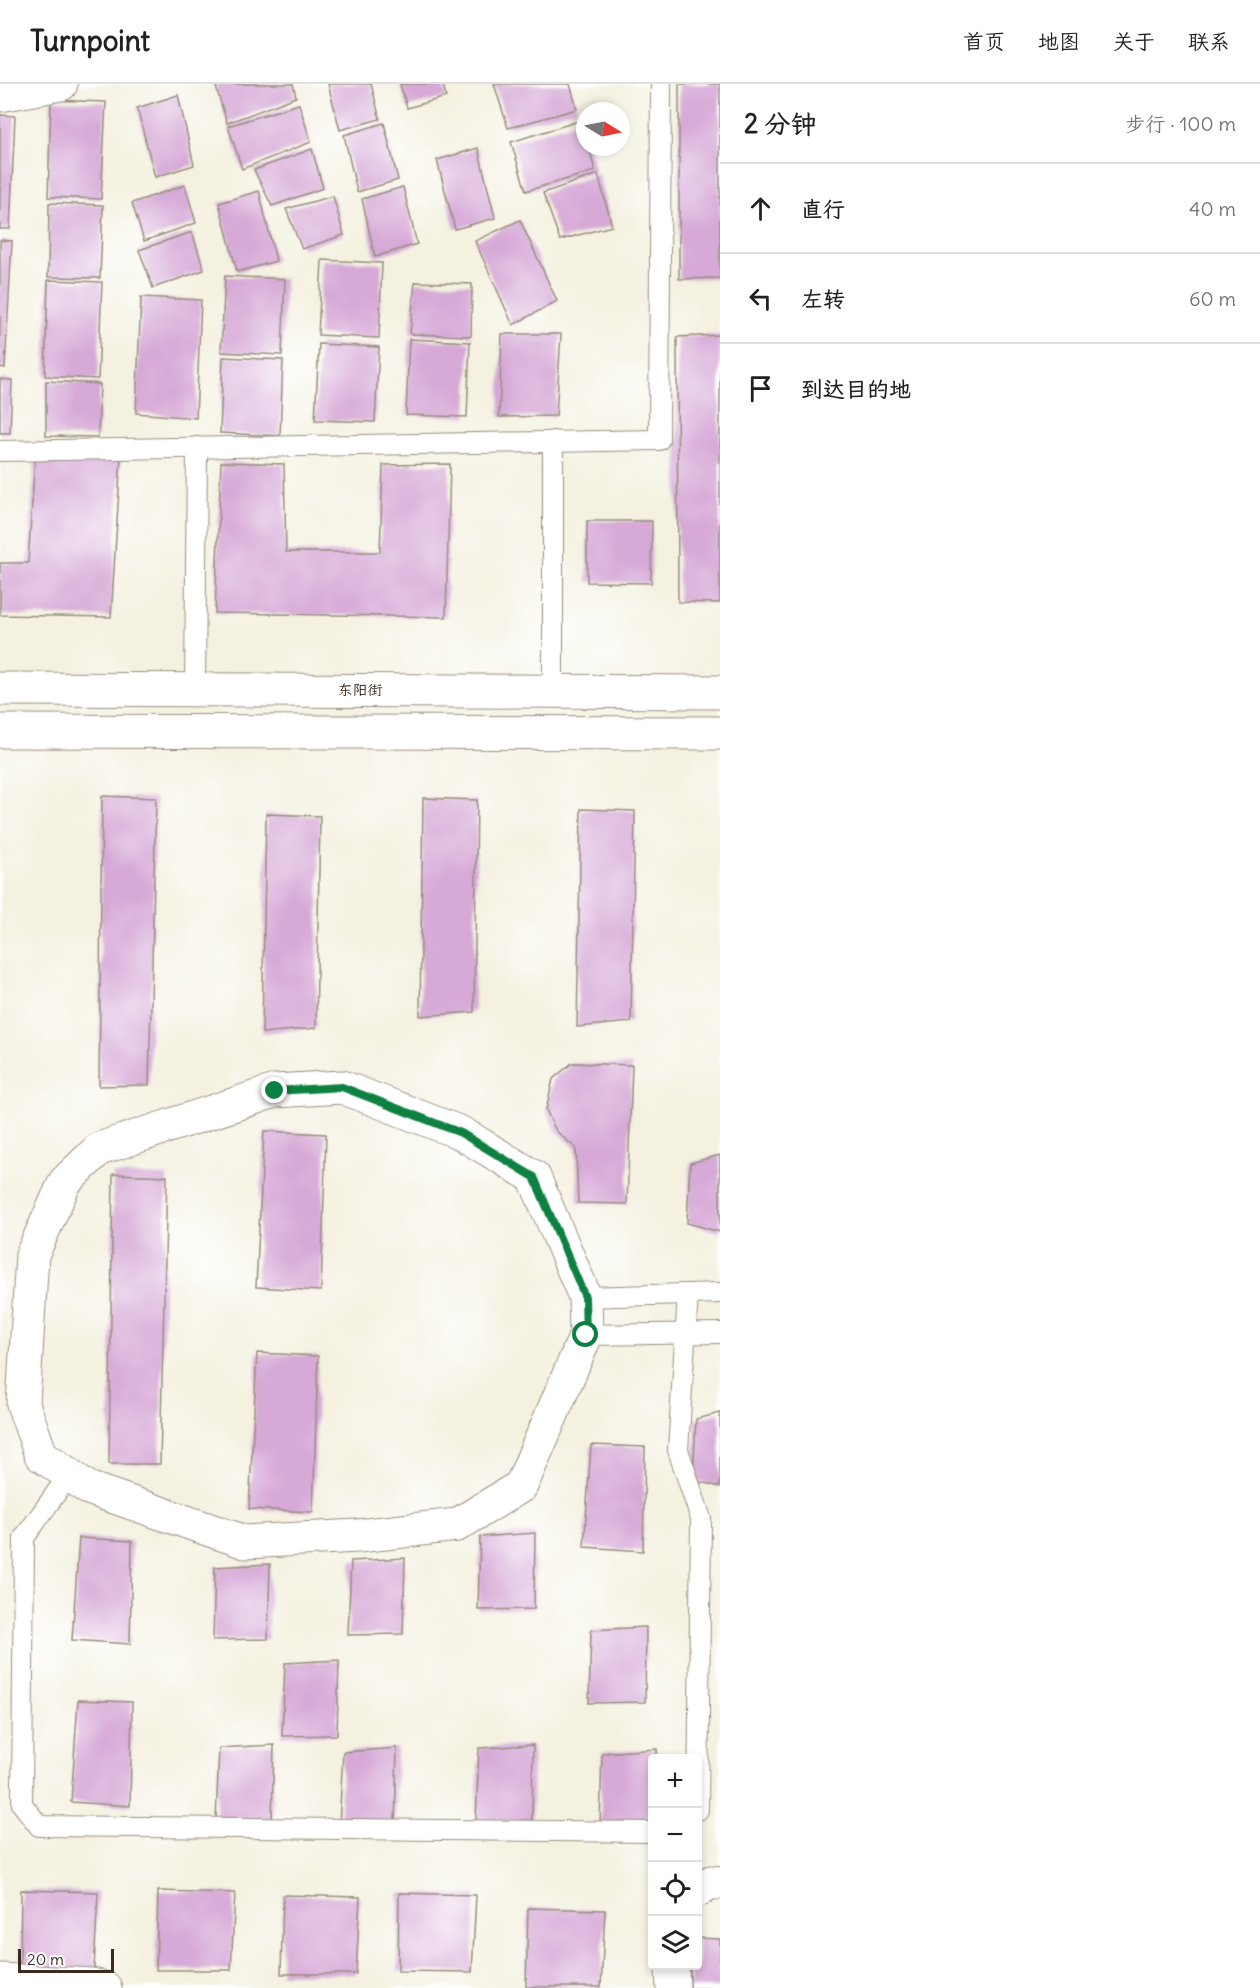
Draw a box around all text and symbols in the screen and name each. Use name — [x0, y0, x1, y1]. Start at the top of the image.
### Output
text: Turnpoint — [30, 23, 150, 59]
text: 首页 — [963, 28, 1005, 55]
text: 地图 — [1038, 28, 1080, 55]
text: 关于 — [1113, 28, 1155, 55]
text: 联系 — [1188, 28, 1230, 55]
north arrow — [576, 102, 630, 156]
text: 2 分钟 — [744, 107, 816, 140]
text: 步行 · 100 m — [1125, 111, 1236, 136]
icon: ahead — [744, 192, 777, 225]
text: 直行 — [801, 195, 845, 223]
text: 40 m — [1189, 196, 1236, 221]
icon: left — [744, 282, 777, 315]
text: 左转 — [801, 285, 845, 313]
text: 60 m — [1189, 286, 1236, 311]
icon: arrive — [744, 372, 777, 405]
text: 到达目的地 — [801, 375, 911, 403]
street label: 东阳街 — [337, 680, 383, 699]
route end — [261, 1077, 287, 1103]
route start — [572, 1321, 598, 1347]
map controls — [648, 1754, 702, 1970]
button: + — [648, 1754, 702, 1808]
button: − — [648, 1808, 702, 1862]
button: locate — [648, 1862, 702, 1916]
button: layers — [648, 1916, 702, 1970]
scale bar — [18, 1946, 114, 1974]
text: 20 m — [27, 1949, 64, 1969]

